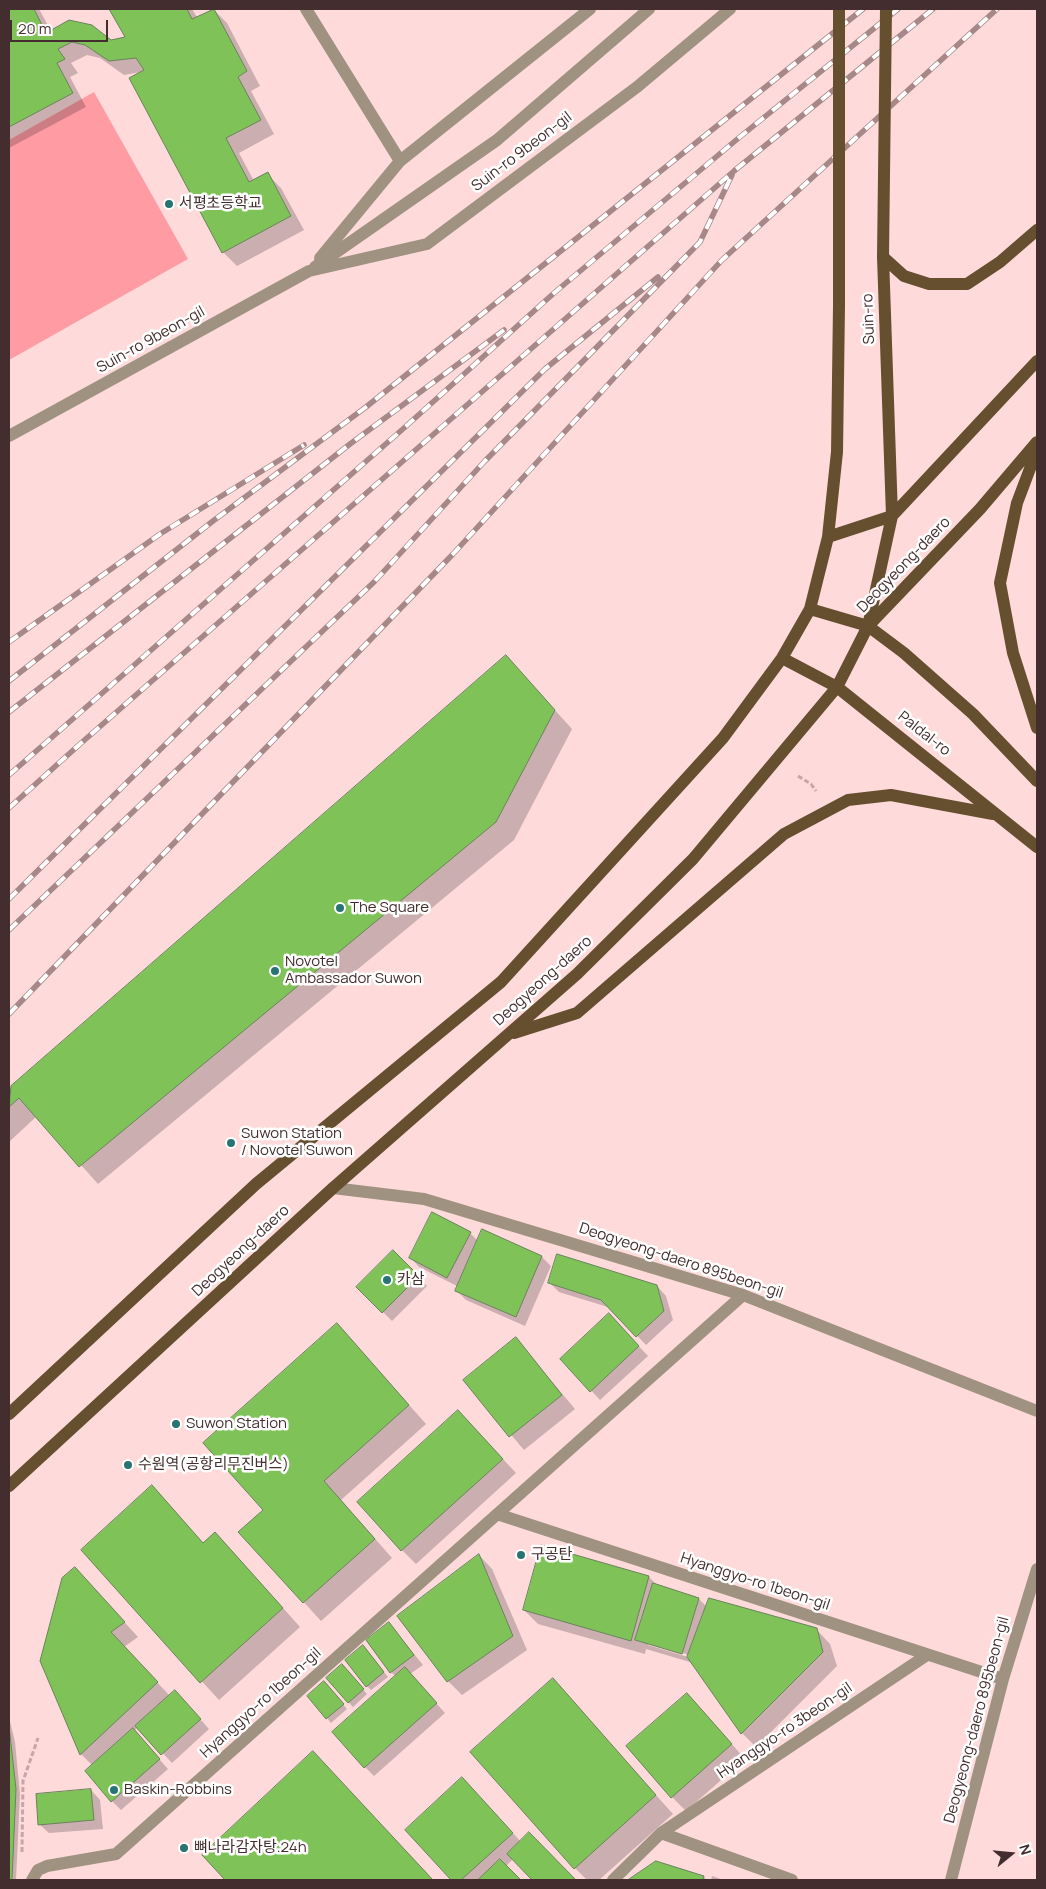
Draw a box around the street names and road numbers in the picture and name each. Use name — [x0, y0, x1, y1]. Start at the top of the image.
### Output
street label: Suin-ro 9beon-gil — [468, 108, 576, 196]
street label: Suin-ro — [859, 293, 879, 345]
street label: Suin-ro 9beon-gil — [94, 303, 208, 377]
street label: Deogyeong-daero — [854, 513, 954, 617]
street label: Paldal-ro — [894, 708, 954, 760]
street label: Deogyeong-daero — [490, 932, 596, 1030]
street label: Deogyeong-daero — [189, 1201, 293, 1301]
street label: Deogyeong-daero 895beon-gil — [577, 1219, 785, 1303]
street label: Hyanggyo-ro 1beon-gil — [678, 1549, 832, 1615]
street label: Deogyeong-daero 895beon-gil — [941, 1615, 1013, 1825]
street label: Hyanggyo-ro 1beon-gil — [197, 1644, 325, 1762]
street label: Hyanggyo-ro 3beon-gil — [714, 1679, 856, 1783]

